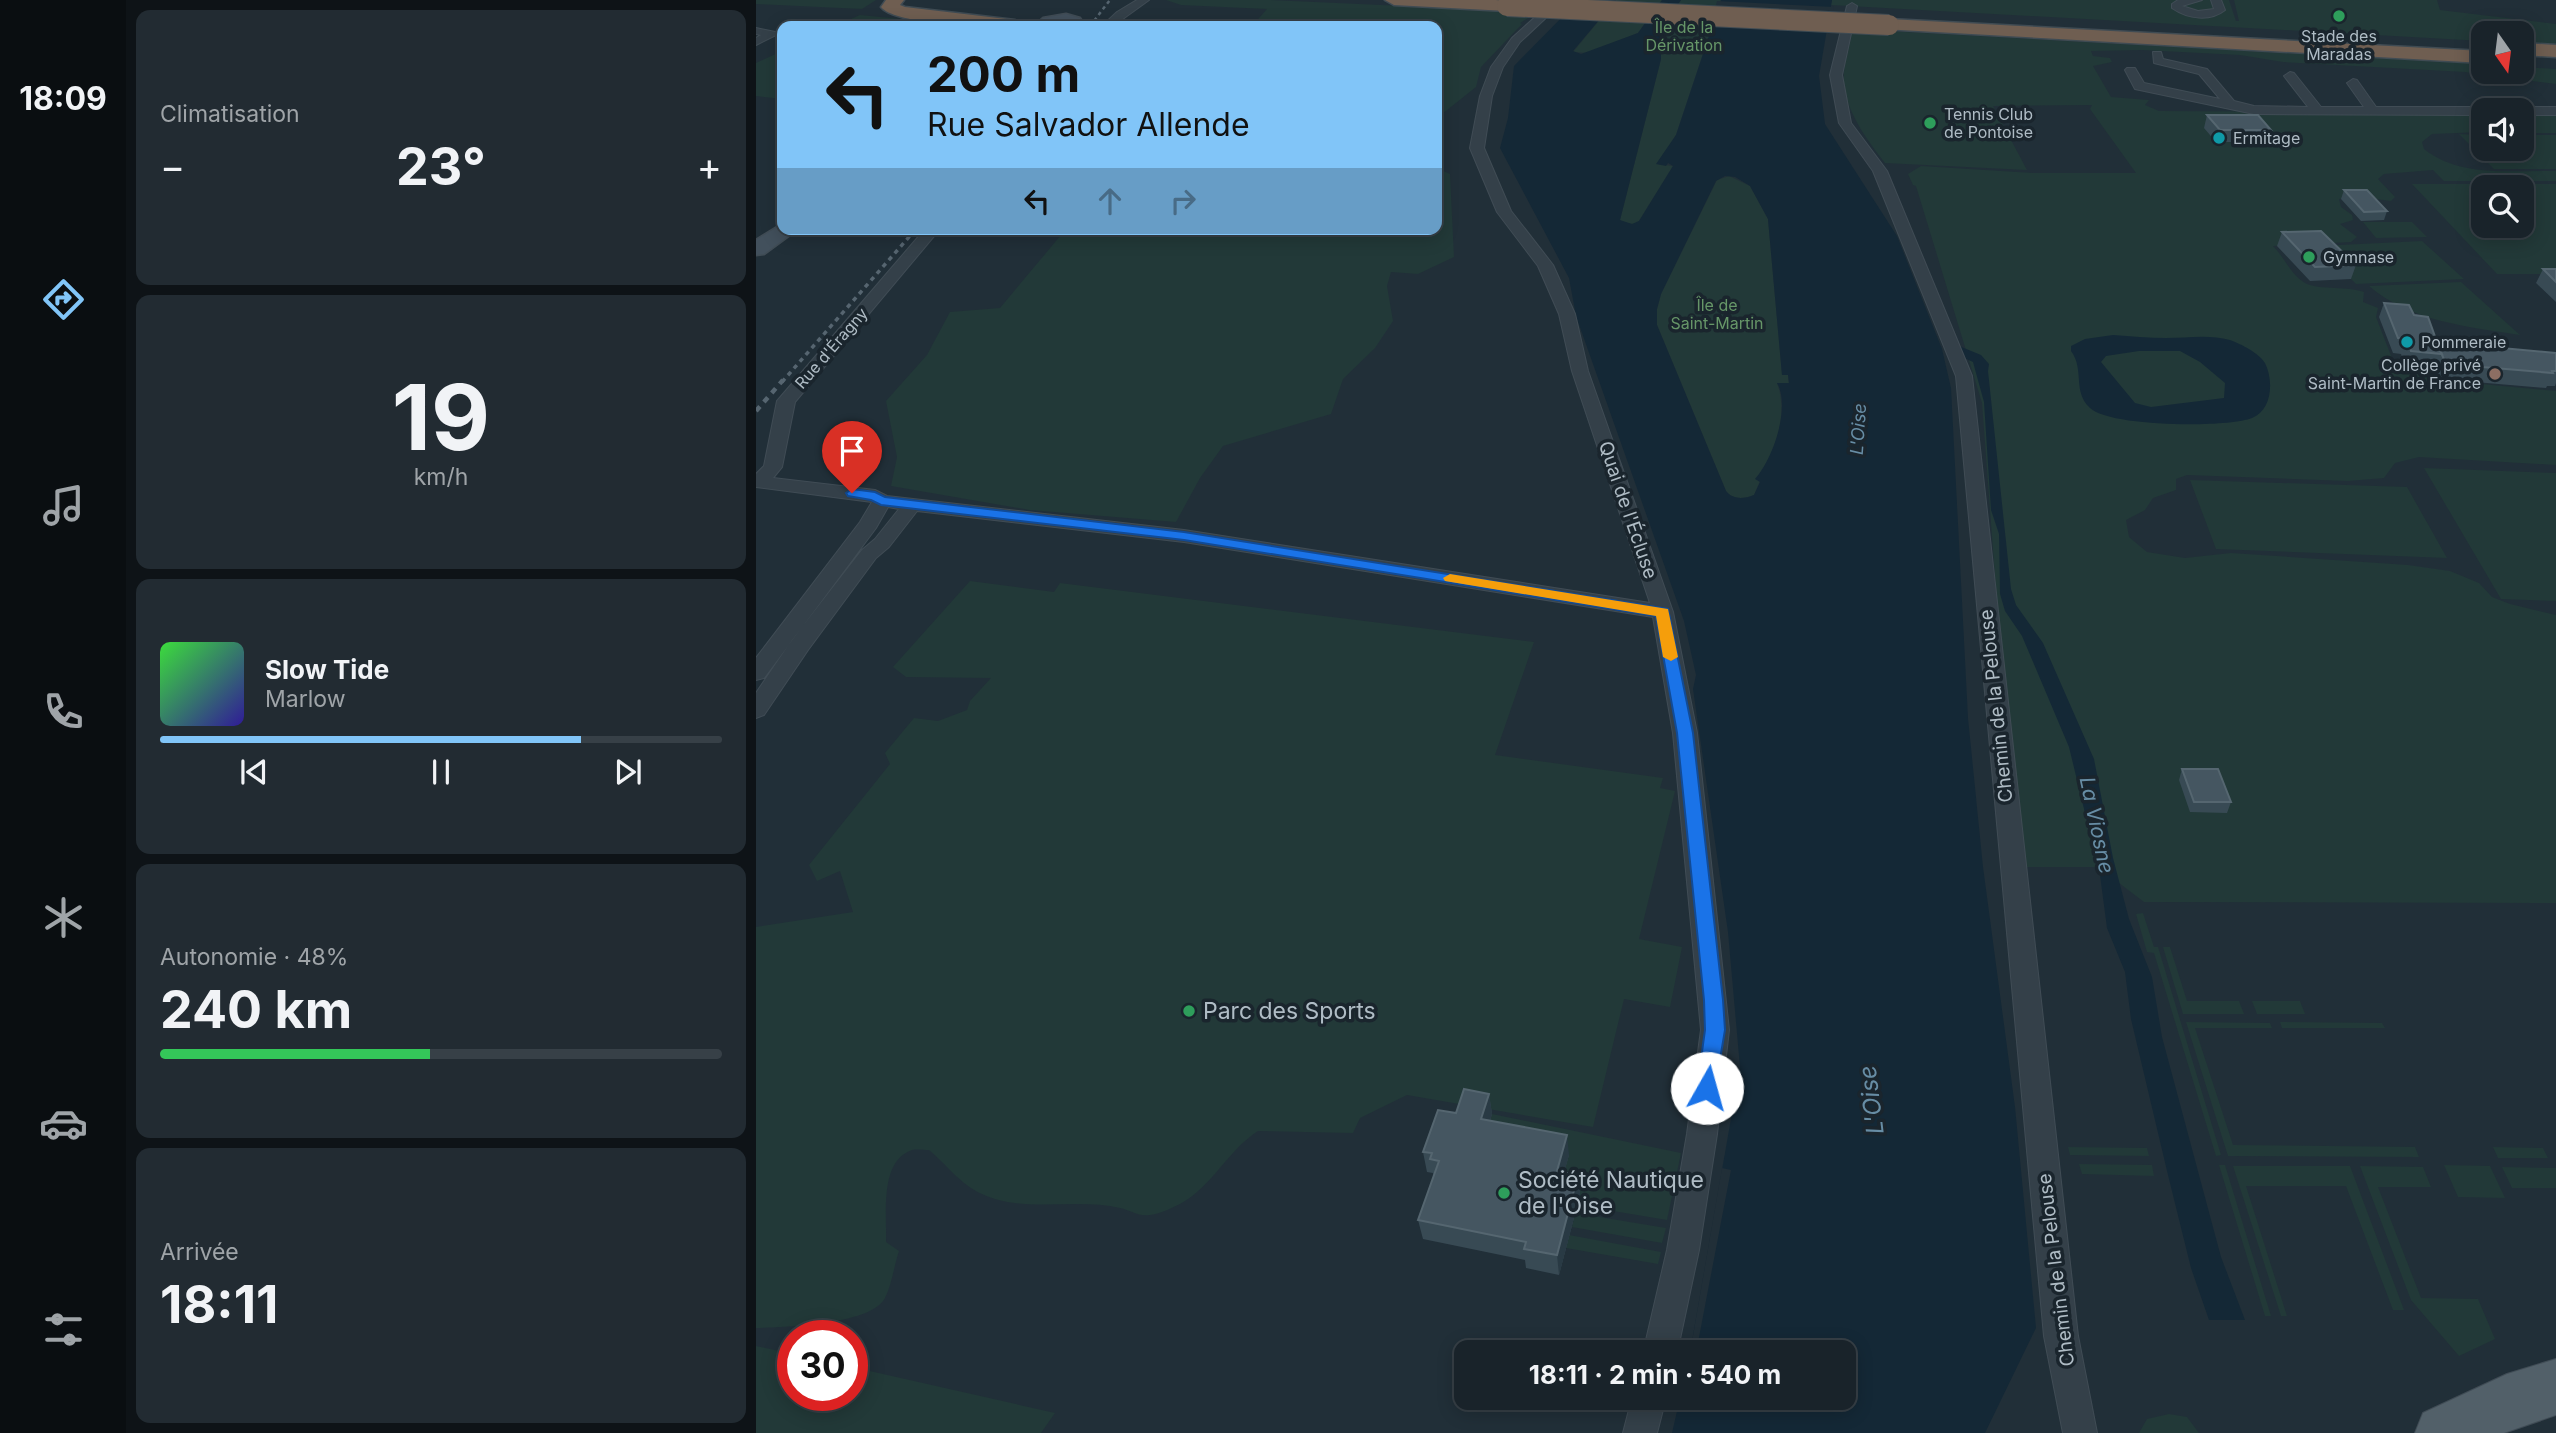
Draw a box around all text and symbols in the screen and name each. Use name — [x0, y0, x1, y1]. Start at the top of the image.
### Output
marker: Stade des Maradas — [2331, 8, 2347, 24]
park label: Île de la Dérivation — [1645, 17, 1723, 55]
north arrow — [2471, 21, 2534, 84]
map controls — [2471, 21, 2534, 238]
place label: Stade des Maradas — [2301, 26, 2377, 64]
text: 200 m — [927, 45, 1080, 104]
icon: left — [812, 49, 903, 140]
text: 18:09 — [19, 79, 107, 118]
button: sound — [2471, 98, 2534, 161]
text: Climatisation — [160, 100, 300, 128]
place label: Tennis Club de Pontoise — [1944, 104, 2033, 142]
text: Rue Salvador Allende — [927, 105, 1250, 144]
marker: Tennis Club de Pontoise — [1922, 115, 1938, 131]
place label: Ermitage — [2233, 128, 2300, 148]
marker: Ermitage — [2211, 130, 2227, 146]
text: 23° — [396, 135, 486, 198]
text: − — [160, 143, 185, 189]
text: + — [697, 143, 722, 189]
button: search — [2471, 175, 2534, 238]
icon: left — [1018, 182, 1056, 220]
icon: ahead — [1091, 182, 1129, 220]
icon: right — [1164, 182, 1202, 220]
place label: Gymnase — [2323, 247, 2394, 267]
marker: Gymnase — [2301, 249, 2317, 265]
icon: directions — [39, 275, 88, 324]
park label: Île de Saint-Martin — [1670, 295, 1764, 333]
street label: Rue d'Éragny — [790, 303, 872, 393]
place label: Pommeraie — [2421, 332, 2506, 352]
marker: Pommeraie — [2399, 334, 2415, 350]
place label: Collège privé Saint-Martin de France — [2308, 355, 2481, 393]
text: 19 — [392, 362, 490, 472]
marker: Collège privé Saint-Martin de France — [2487, 366, 2503, 382]
water label: L'Oise — [1846, 402, 1870, 456]
pin — [822, 421, 882, 493]
icon: arrive — [833, 432, 871, 470]
street label: Quai de l'Écluse — [1594, 438, 1663, 582]
text: km/h — [414, 463, 468, 491]
icon: music — [39, 481, 88, 530]
street label: Chemin de la Pelouse — [1974, 608, 2018, 804]
text: Slow Tide — [265, 654, 389, 685]
text: Marlow — [265, 685, 345, 713]
icon: phone — [39, 687, 88, 736]
icon: previous — [235, 753, 273, 791]
icon: pause — [422, 753, 460, 791]
icon: next — [609, 753, 647, 791]
water label: La Viosne — [2075, 774, 2119, 876]
icon: climate — [39, 893, 88, 942]
text: Autonomie · 48% — [160, 943, 348, 971]
text: 240 km — [160, 978, 352, 1041]
place label: Parc des Sports — [1203, 997, 1376, 1025]
marker: Parc des Sports — [1181, 1003, 1197, 1019]
position arrow — [1670, 1051, 1744, 1125]
water label: L'Oise — [1852, 1064, 1890, 1136]
icon: car — [39, 1099, 88, 1148]
place label: Société Nautique de l'Oise — [1518, 1166, 1704, 1220]
street label: Chemin de la Pelouse — [2033, 1172, 2079, 1368]
marker: Société Nautique de l'Oise — [1496, 1185, 1512, 1201]
text: Arrivée — [160, 1238, 239, 1266]
text: 18:11 — [160, 1273, 278, 1336]
icon: filters — [39, 1305, 88, 1354]
speed limit sign: 30 — [777, 1320, 868, 1411]
text: 18:11 · 2 min · 540 m — [1529, 1359, 1781, 1390]

